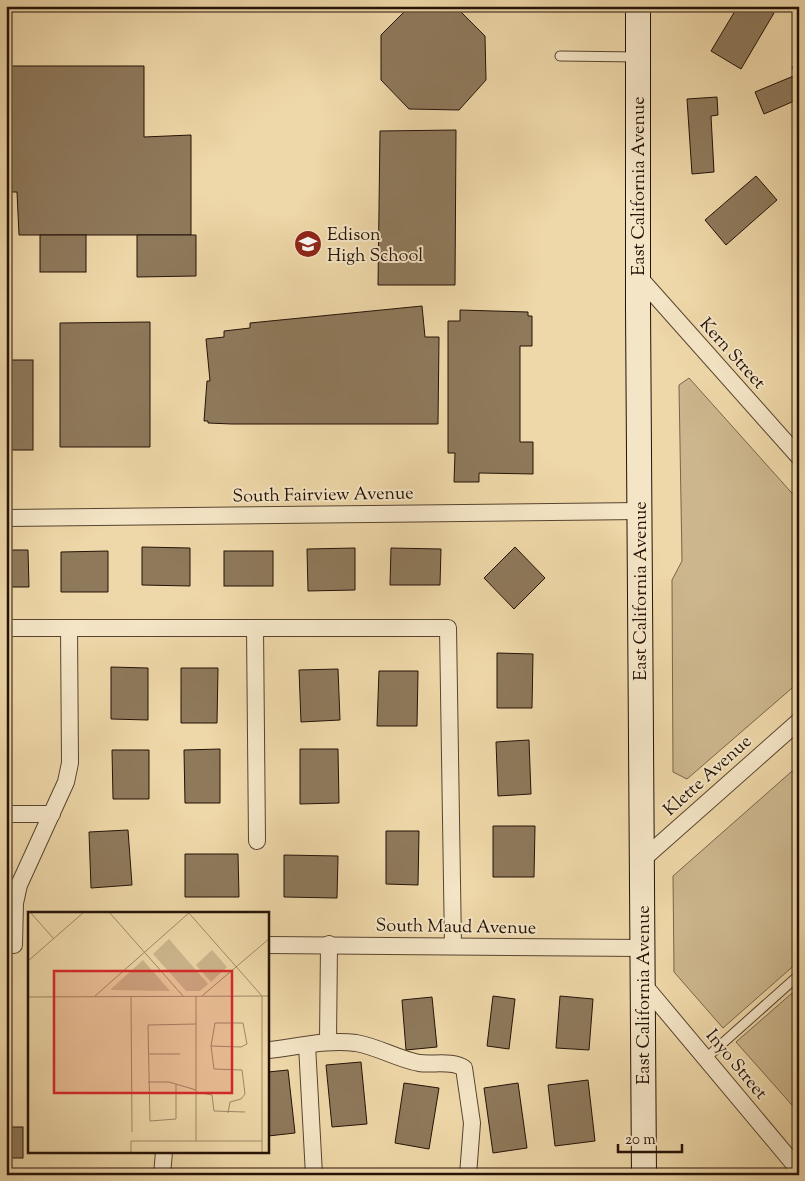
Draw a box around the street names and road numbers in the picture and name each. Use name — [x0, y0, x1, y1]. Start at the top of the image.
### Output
street label: East California Avenue — [627, 96, 653, 276]
street label: Kern Street — [692, 313, 771, 396]
street label: South Fairview Avenue — [232, 481, 414, 511]
street label: East California Avenue — [629, 501, 655, 681]
street label: Klette Avenue — [658, 730, 758, 823]
street label: East California Avenue — [632, 905, 658, 1085]
street label: South Maud Avenue — [375, 914, 536, 942]
street label: Inyo Street — [698, 1024, 773, 1106]

